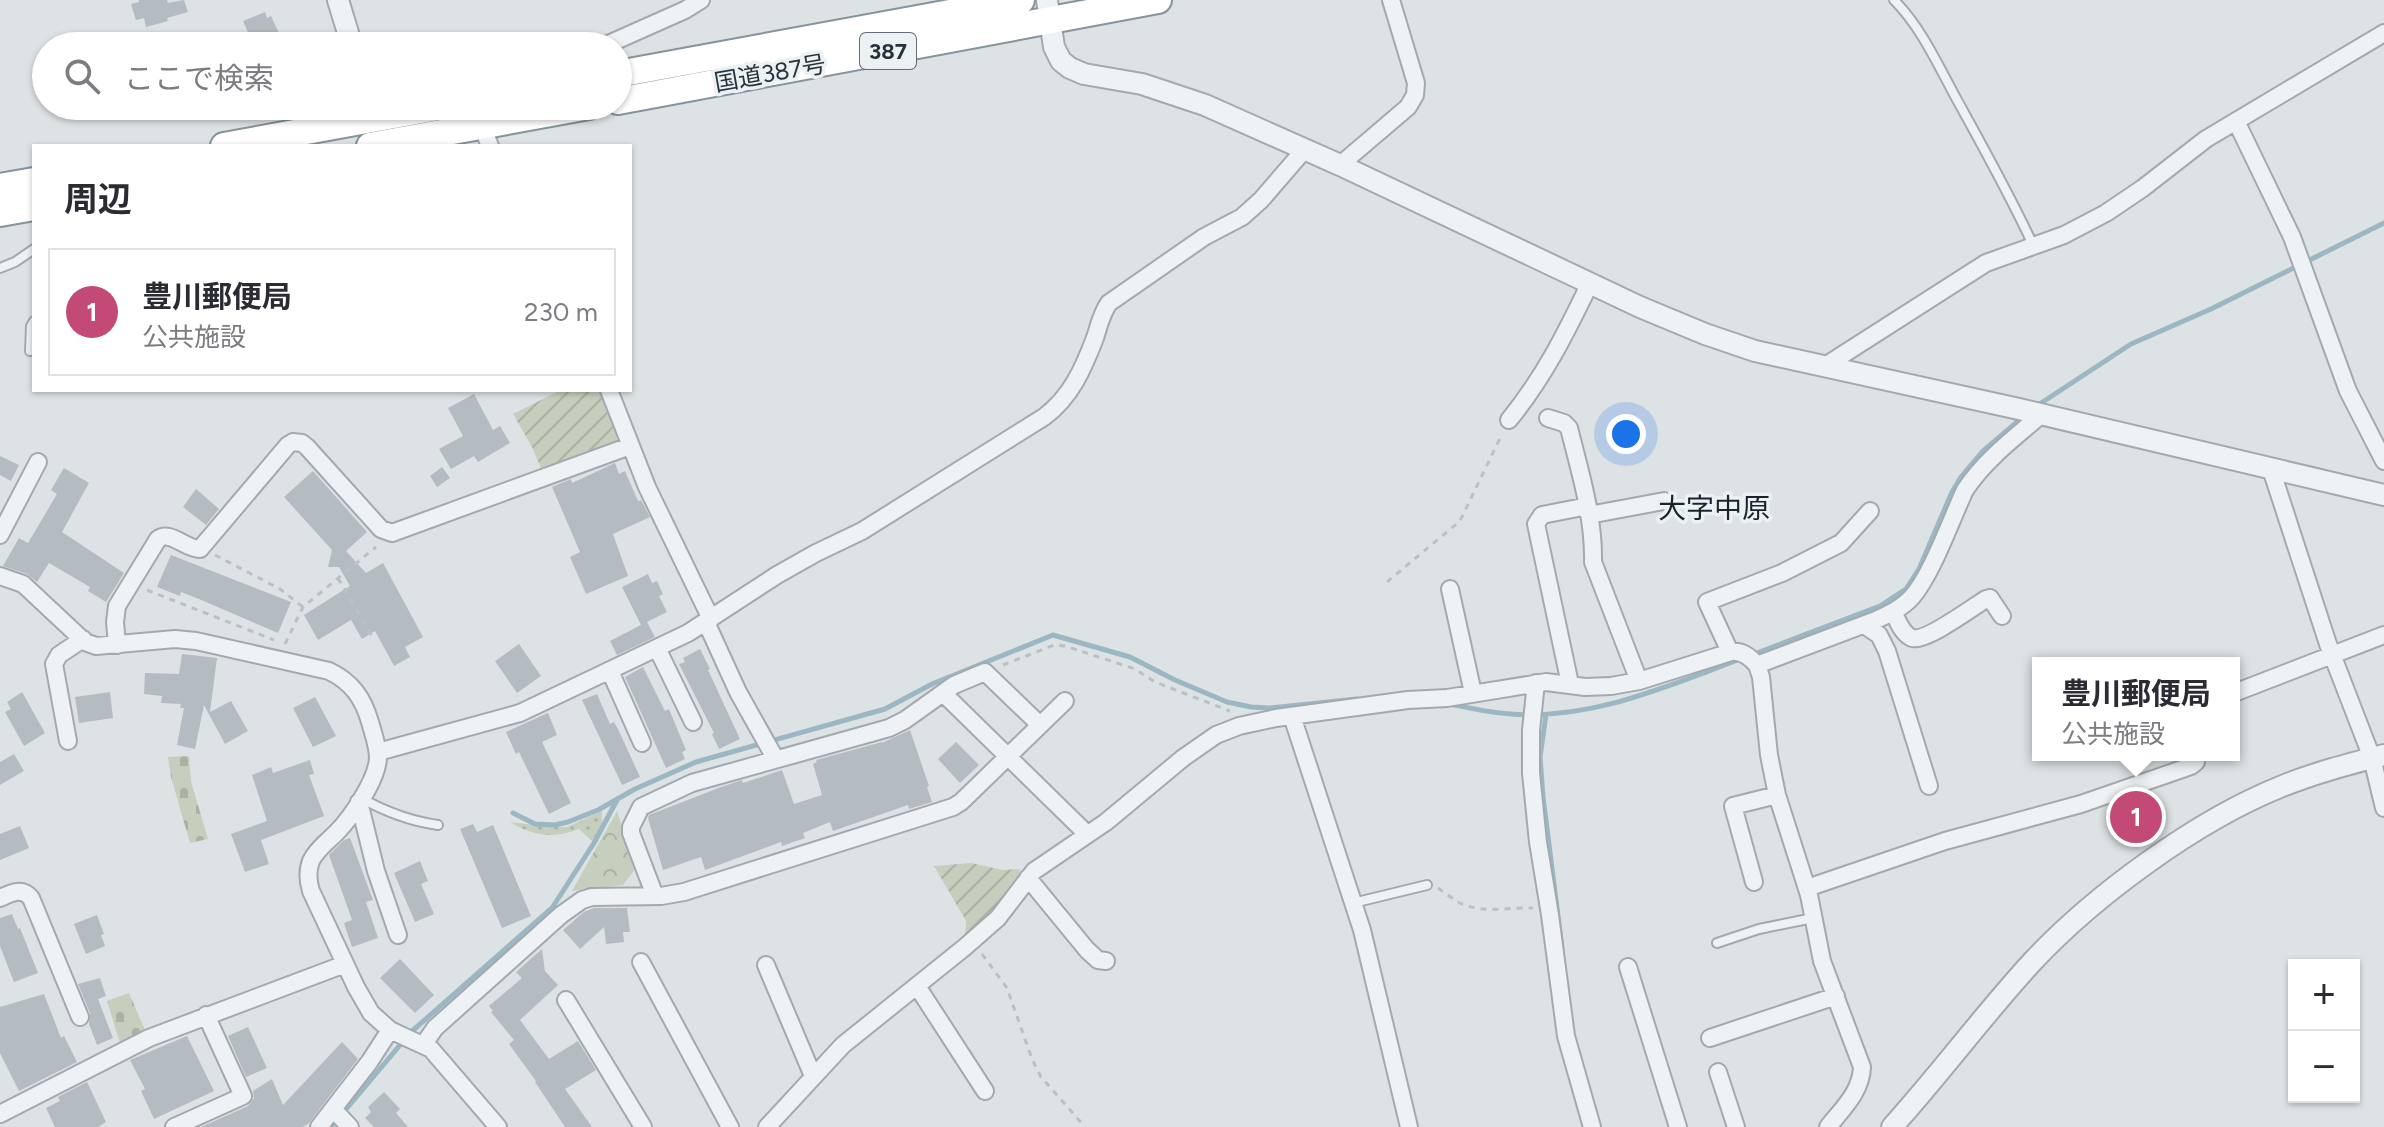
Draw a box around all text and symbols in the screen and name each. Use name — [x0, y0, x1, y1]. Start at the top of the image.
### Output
search box — [32, 32, 632, 120]
road number: 387 — [860, 33, 916, 69]
street label: 国道387号 — [712, 49, 828, 97]
icon: search — [60, 54, 104, 98]
text: ここで検索 — [124, 60, 274, 97]
text: 周辺 — [64, 179, 132, 220]
text: 豊川郵便局 — [142, 278, 292, 315]
text: 1 — [87, 296, 97, 328]
text: 230 m — [524, 296, 598, 328]
text: 公共施設 — [142, 321, 246, 353]
your location — [1606, 414, 1646, 454]
district label: 大字中原 — [1658, 491, 1770, 525]
popup — [2032, 657, 2240, 761]
text: 豊川郵便局 — [2061, 675, 2211, 712]
text: 公共施設 — [2061, 718, 2165, 750]
pin: 1 — [2110, 787, 2162, 847]
map controls — [2288, 959, 2360, 1103]
button: + — [2288, 959, 2360, 1031]
button: − — [2288, 1031, 2360, 1103]

